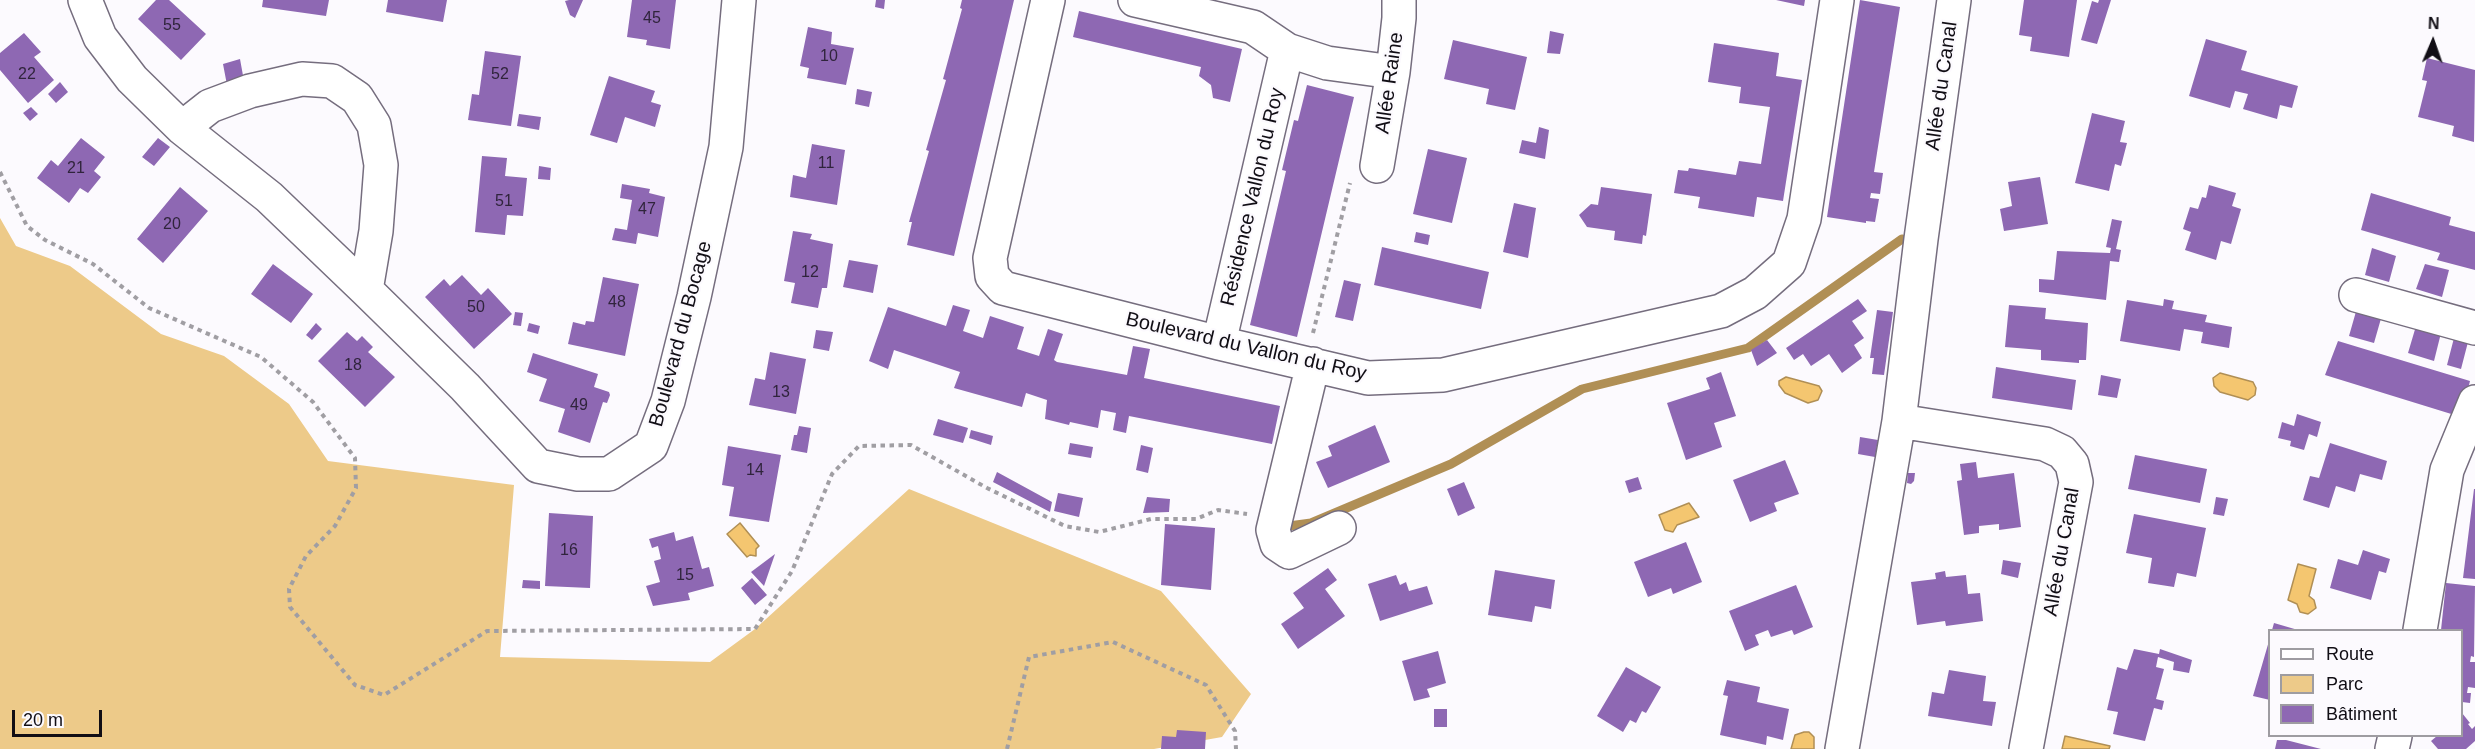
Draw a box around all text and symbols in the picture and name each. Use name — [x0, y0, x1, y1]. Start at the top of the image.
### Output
house number: 45 — [643, 9, 661, 29]
north arrow — [2403, 12, 2463, 72]
text: N — [2428, 15, 2440, 32]
house number: 55 — [163, 16, 181, 36]
street label: Allée du Canal — [1921, 20, 1963, 152]
street label: Allée Raine — [1371, 31, 1409, 135]
house number: 10 — [820, 47, 838, 67]
house number: 22 — [18, 65, 36, 85]
house number: 52 — [491, 65, 509, 85]
street label: Résidence Vallon du Roy — [1216, 86, 1290, 308]
house number: 11 — [818, 154, 834, 174]
house number: 21 — [67, 159, 85, 179]
house number: 51 — [495, 192, 513, 212]
house number: 47 — [638, 200, 656, 220]
house number: 20 — [163, 215, 181, 235]
street label: Boulevard du Bocage — [645, 239, 717, 429]
house number: 12 — [801, 263, 819, 283]
house number: 48 — [608, 293, 626, 313]
house number: 50 — [467, 298, 485, 318]
street label: Boulevard du Vallon du Roy — [1123, 308, 1369, 386]
house number: 18 — [344, 356, 362, 376]
house number: 13 — [772, 383, 790, 403]
house number: 49 — [570, 396, 588, 416]
house number: 14 — [746, 461, 764, 481]
street label: Allée du Canal — [2039, 486, 2085, 618]
house number: 16 — [560, 541, 578, 561]
house number: 15 — [676, 566, 694, 586]
legend — [2268, 629, 2463, 737]
text: Route — [2326, 644, 2374, 664]
text: Parc — [2326, 674, 2363, 694]
scale bar — [15, 698, 105, 736]
text: Bâtiment — [2326, 704, 2397, 724]
text: 20 m — [23, 710, 63, 730]

